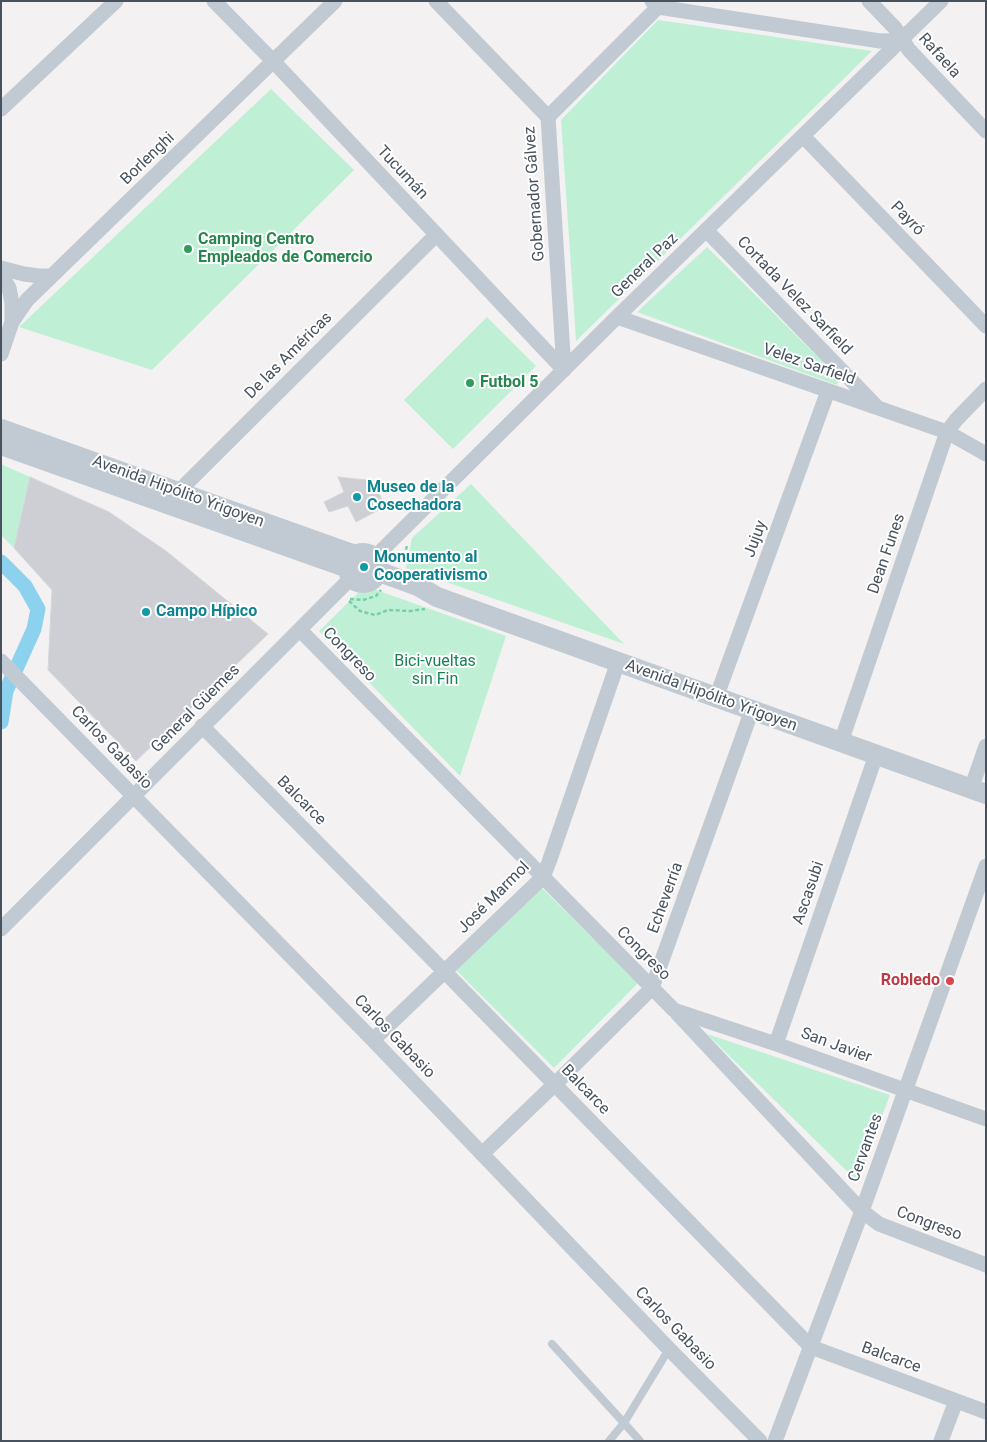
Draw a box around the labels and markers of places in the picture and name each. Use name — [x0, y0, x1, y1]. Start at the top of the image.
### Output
place label: Camping Centro Empleados de Comercio — [198, 230, 372, 268]
marker: Camping Centro Empleados de Comercio — [182, 243, 194, 255]
place label: Futbol 5 — [480, 373, 538, 393]
marker: Futbol 5 — [464, 377, 476, 389]
place label: Museo de la Cosechadora — [367, 478, 461, 516]
marker: Museo de la Cosechadora — [351, 491, 363, 503]
place label: Monumento al Cooperativismo — [374, 548, 487, 586]
marker: Monumento al Cooperativismo — [358, 561, 370, 573]
place label: Campo Hípico — [156, 602, 257, 622]
marker: Campo Hípico — [140, 606, 152, 618]
place label: Robledo — [881, 971, 940, 991]
marker: Robledo — [944, 975, 956, 987]

